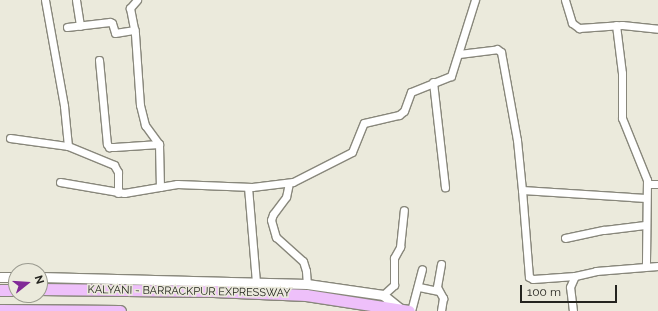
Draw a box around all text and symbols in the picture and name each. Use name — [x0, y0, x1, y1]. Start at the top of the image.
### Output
north arrow — [8, 263, 48, 303]
text: N — [32, 274, 46, 286]
scale bar — [522, 277, 619, 303]
street label: KALYANI - BARRACKPUR EXPRESSWAY — [88, 284, 290, 300]
text: 100 m — [527, 285, 561, 299]

